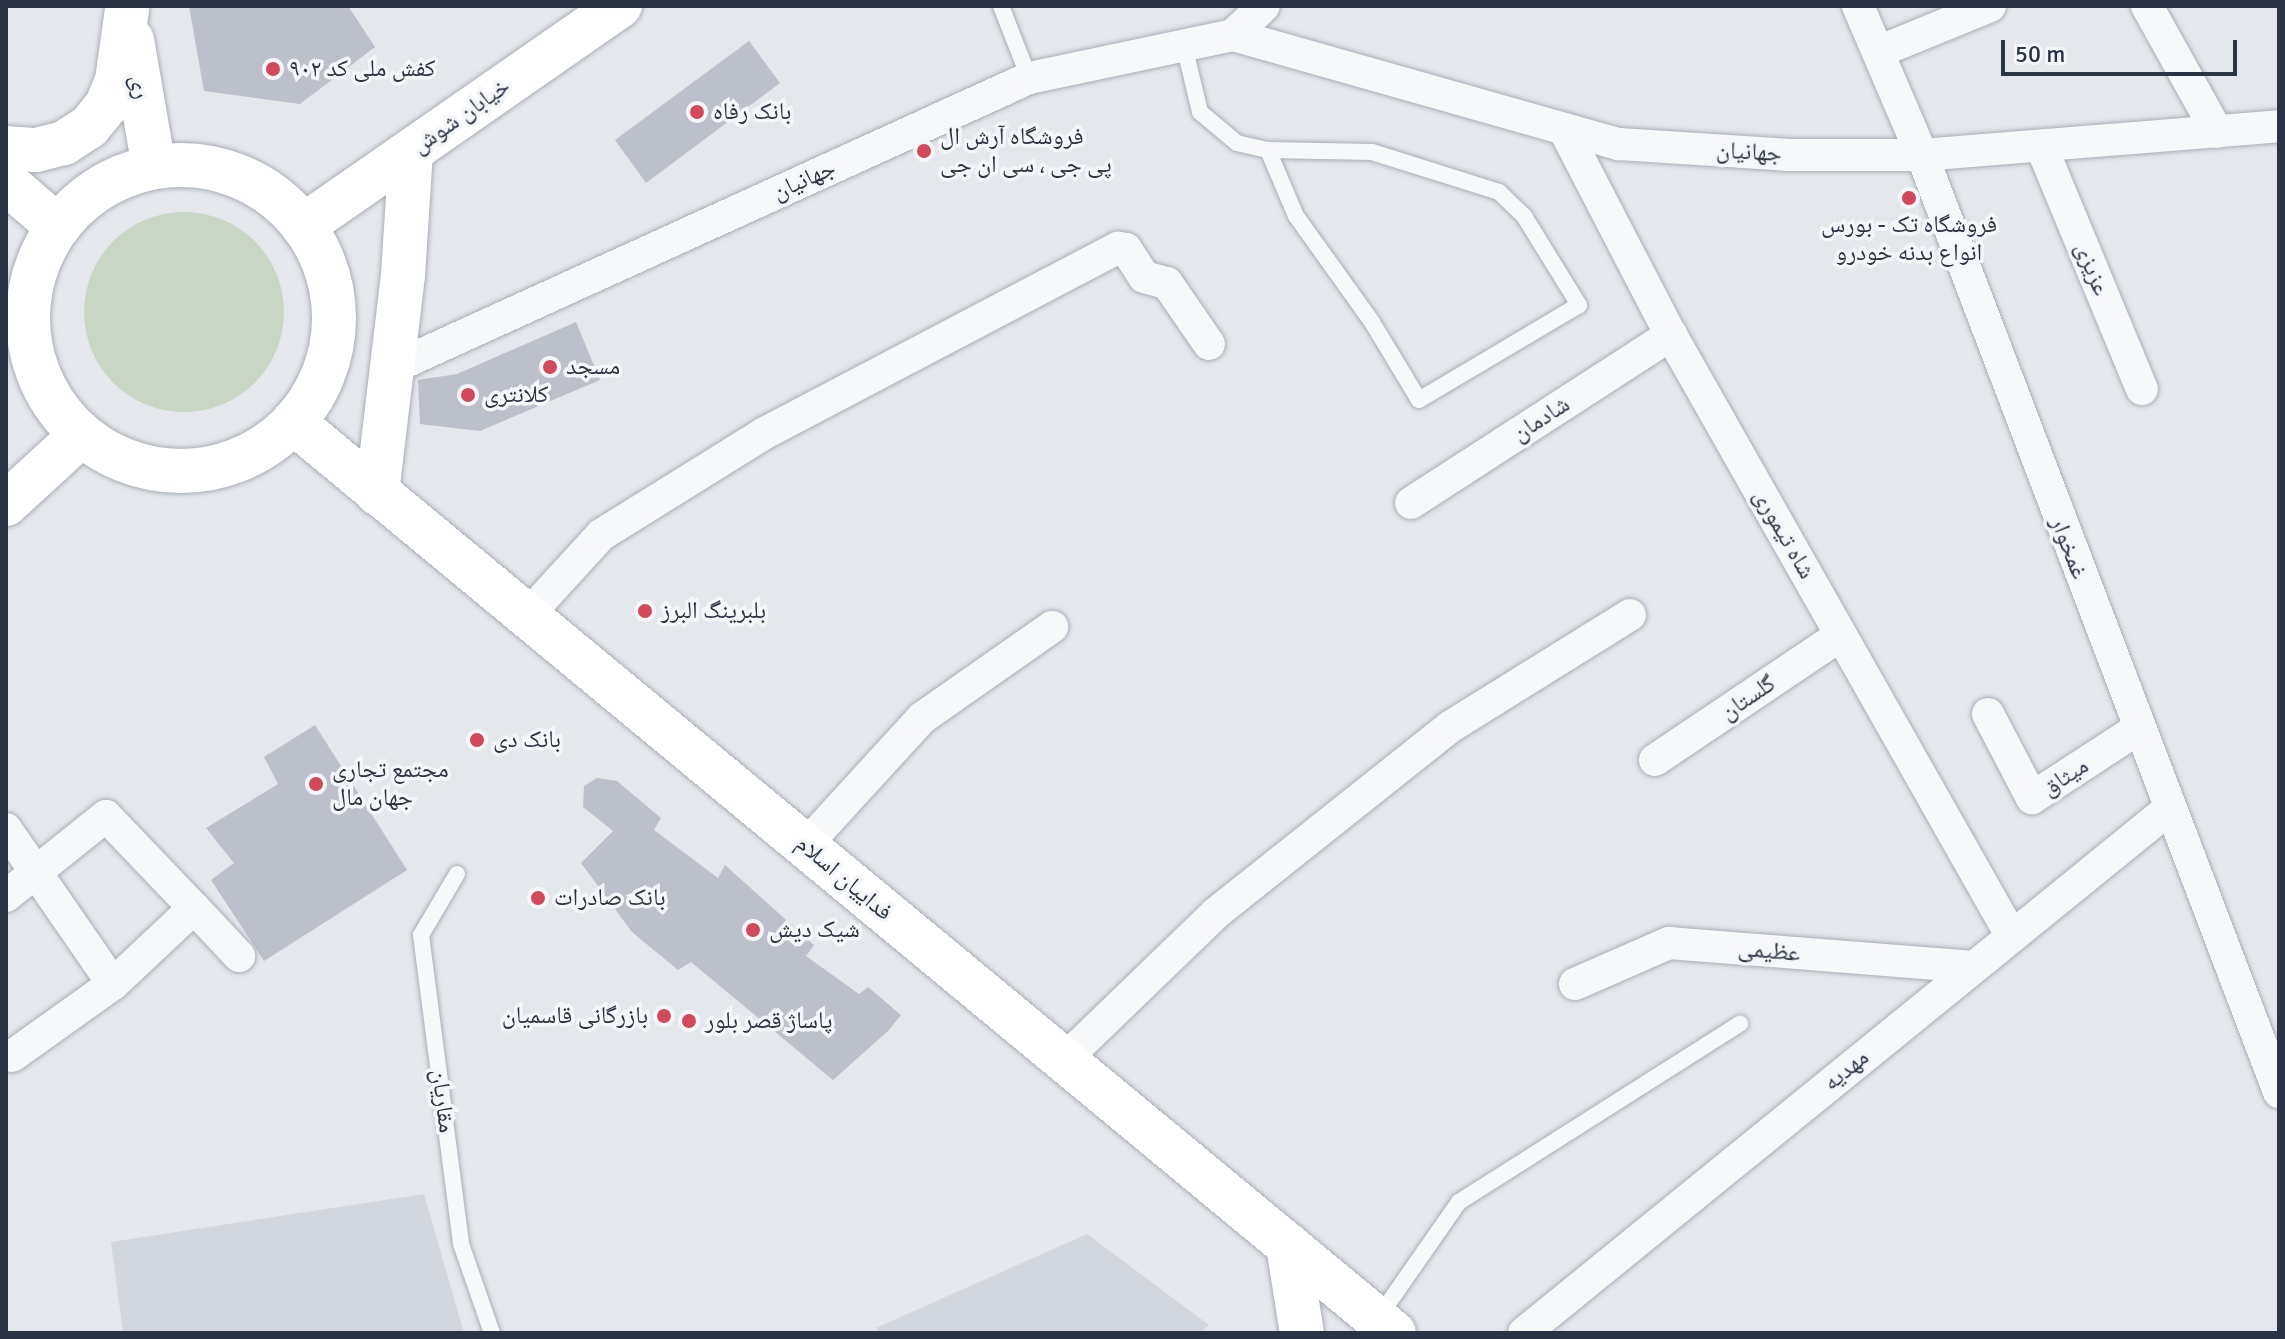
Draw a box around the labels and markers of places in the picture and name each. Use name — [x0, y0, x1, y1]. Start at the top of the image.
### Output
place label: کفش ملی کد ۹۰۲ — [289, 55, 435, 83]
marker: کفش ملی کد ۹۰۲ — [264, 60, 282, 78]
place label: بانک رفاه — [713, 98, 791, 126]
marker: بانک رفاه — [688, 103, 706, 121]
place label: فروشگاه آرش ال پی جی ، سی ان جی — [940, 123, 1112, 179]
marker: فروشگاه آرش ال پی جی ، سی ان جی — [915, 142, 933, 160]
marker: فروشگاه تک - بورس انواع بدنه خودرو — [1900, 189, 1918, 207]
place label: فروشگاه تک - بورس انواع بدنه خودرو — [1821, 211, 1997, 267]
place label: مسجد — [566, 353, 620, 381]
marker: مسجد — [541, 358, 559, 376]
place label: کلانتری — [484, 381, 548, 409]
marker: کلانتری — [459, 386, 477, 404]
place label: بلبرینگ البرز — [661, 597, 766, 625]
marker: بلبرینگ البرز — [636, 602, 654, 620]
place label: بانک دی — [493, 726, 561, 754]
marker: بانک دی — [468, 731, 486, 749]
place label: مجتمع تجاری جهان مال — [332, 756, 449, 812]
marker: مجتمع تجاری جهان مال — [307, 775, 325, 793]
place label: بانک صادرات — [554, 884, 666, 912]
marker: بانک صادرات — [529, 889, 547, 907]
place label: شیک دیش — [769, 916, 860, 944]
marker: شیک دیش — [744, 921, 762, 939]
place label: بازرگانی قاسمیان — [502, 1002, 648, 1030]
marker: بازرگانی قاسمیان — [655, 1007, 673, 1025]
place label: پاساژ قصر بلور — [705, 1007, 832, 1035]
marker: پاساژ قصر بلور — [680, 1012, 698, 1030]

